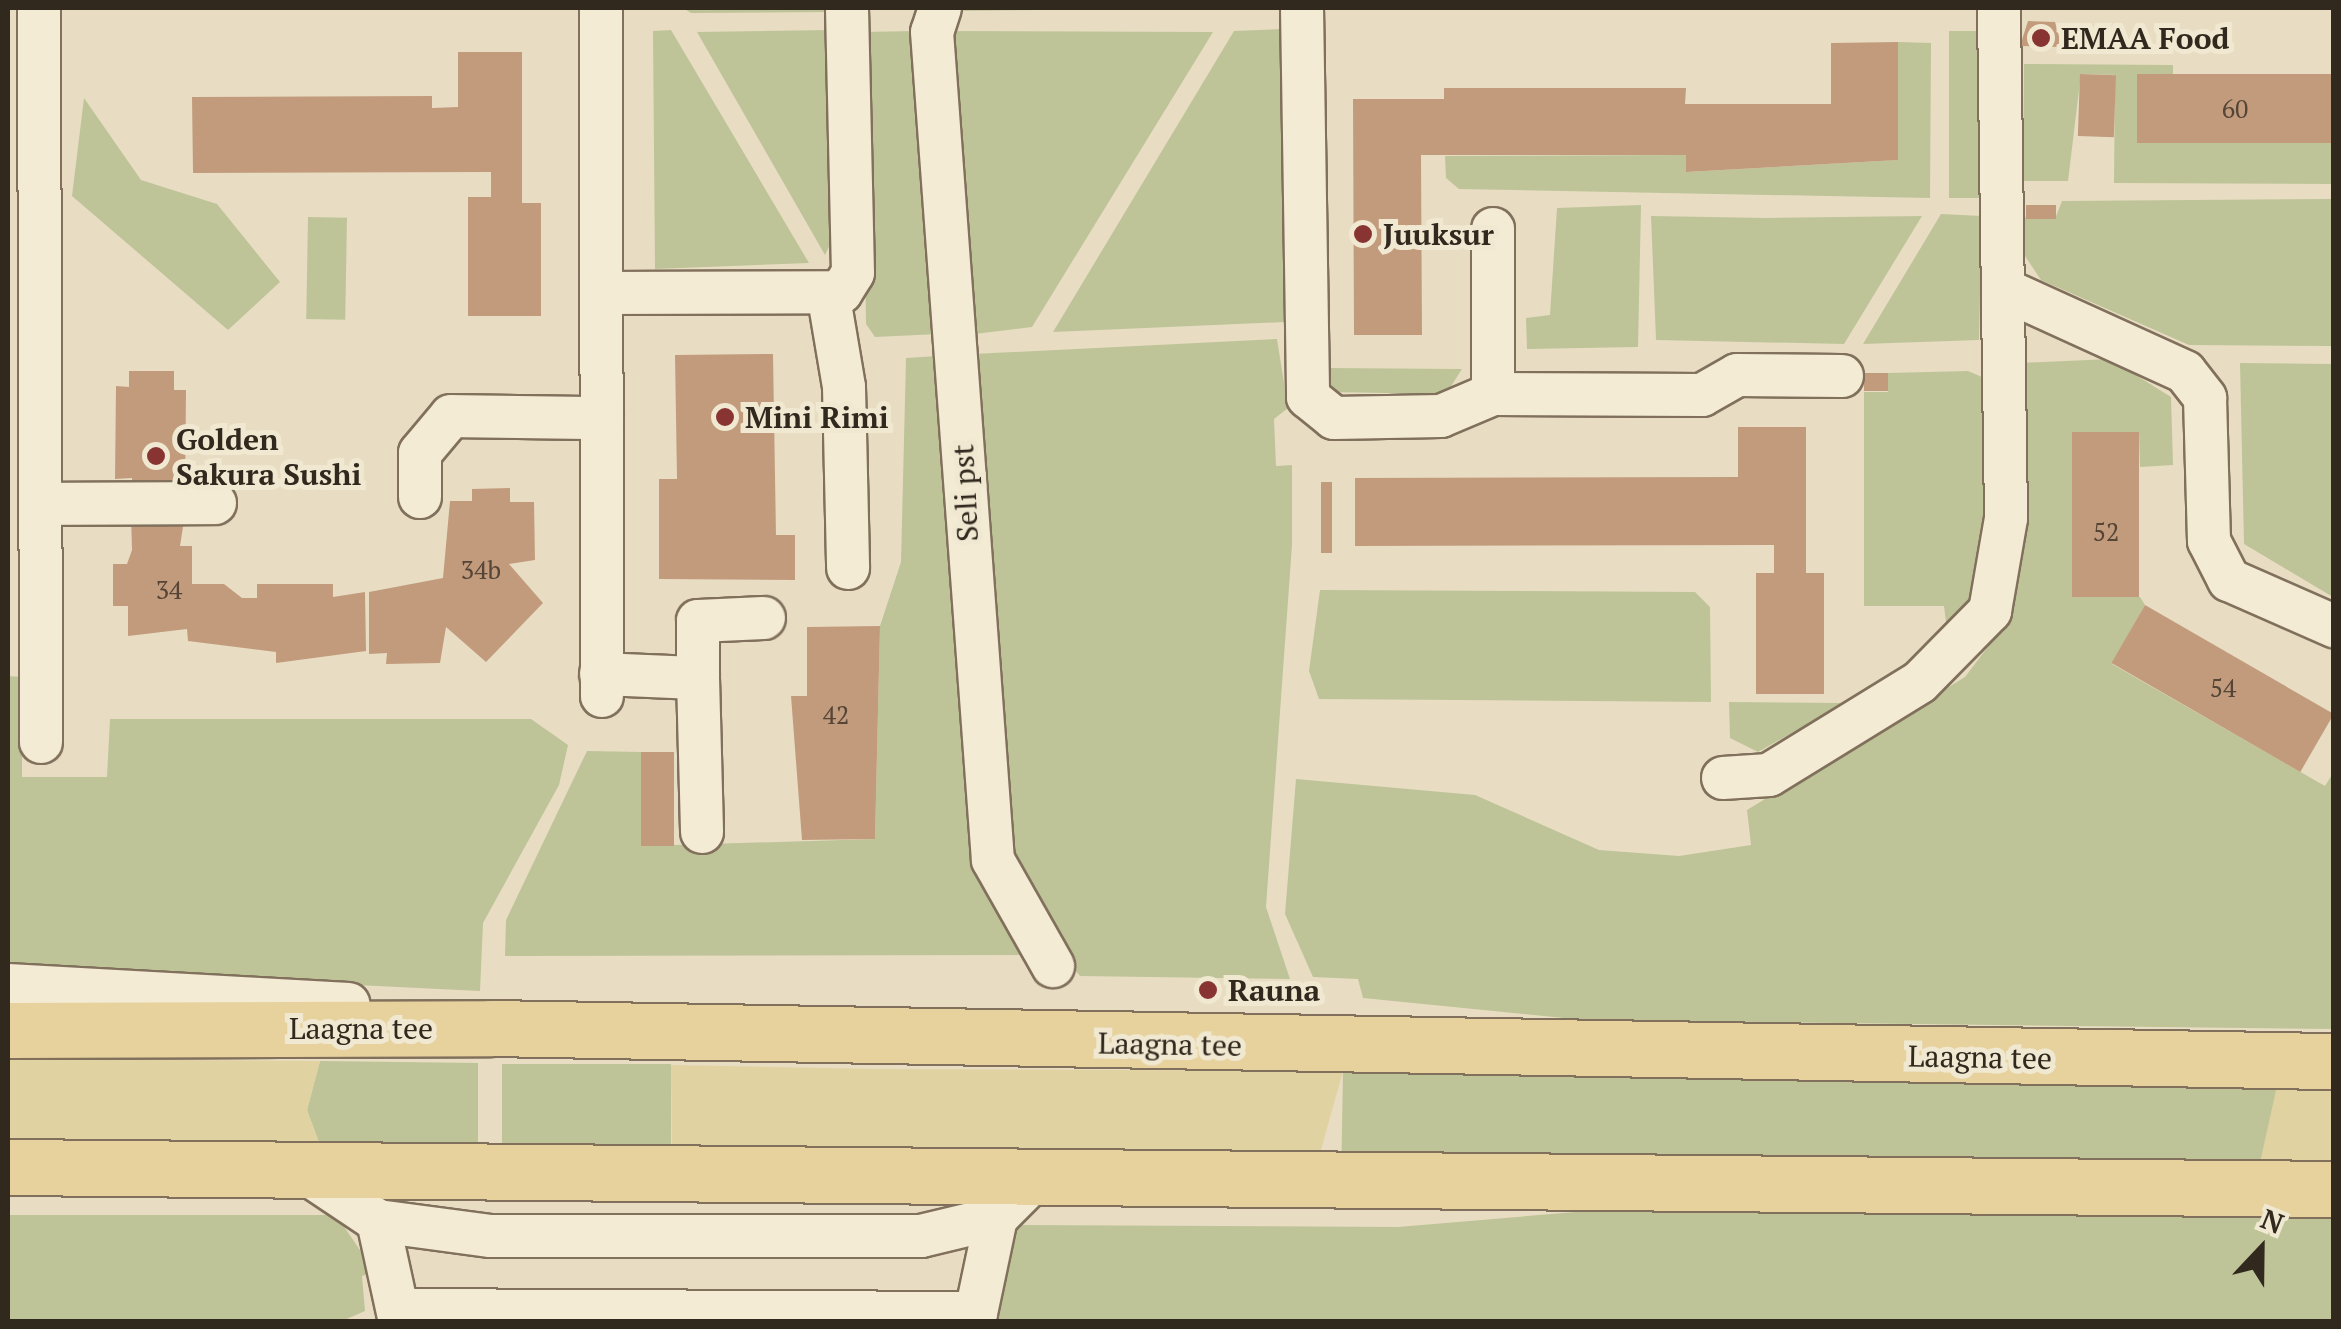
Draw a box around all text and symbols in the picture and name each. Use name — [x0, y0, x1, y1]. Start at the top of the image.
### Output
place label: EMAA Food — [2061, 20, 2230, 56]
marker: EMAA Food — [2030, 27, 2052, 49]
house number: 60 — [2222, 94, 2248, 124]
place label: Juuksur — [1383, 216, 1494, 252]
marker: Juuksur — [1352, 223, 1374, 245]
place label: Mini Rimi — [745, 399, 889, 435]
marker: Mini Rimi — [714, 406, 736, 428]
place label: Golden Sakura Sushi — [176, 421, 361, 492]
street label: Seli pst — [944, 443, 986, 543]
marker: Golden Sakura Sushi — [145, 445, 167, 467]
house number: 52 — [2093, 517, 2119, 547]
house number: 34b — [461, 555, 501, 585]
house number: 34 — [156, 575, 182, 605]
house number: 54 — [2210, 673, 2236, 703]
house number: 42 — [823, 700, 849, 730]
place label: Rauna — [1228, 972, 1320, 1008]
marker: Rauna — [1197, 979, 1219, 1001]
street label: Laagna tee — [289, 1010, 433, 1046]
street label: Laagna tee — [1098, 1025, 1242, 1063]
street label: Laagna tee — [1908, 1038, 2052, 1076]
north arrow — [2211, 1199, 2311, 1299]
text: N — [2256, 1200, 2289, 1242]

